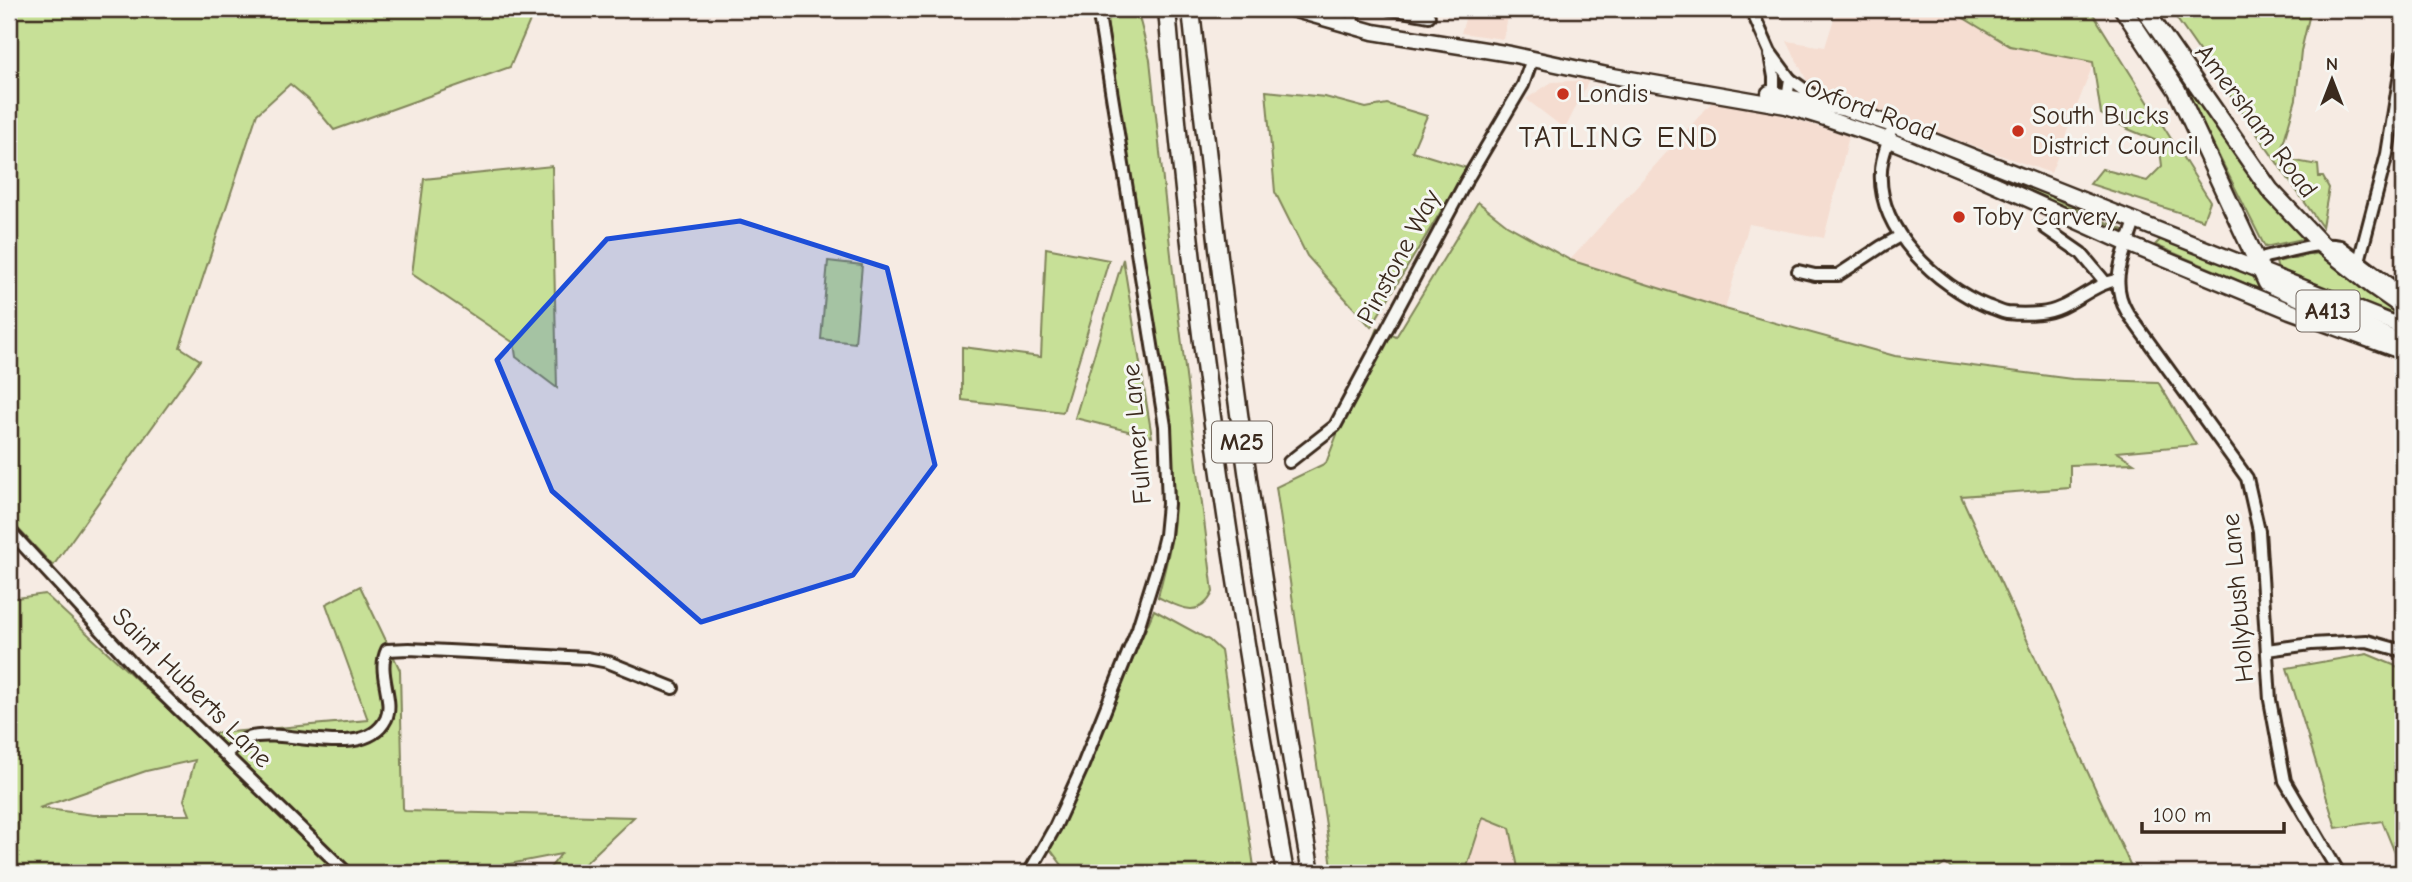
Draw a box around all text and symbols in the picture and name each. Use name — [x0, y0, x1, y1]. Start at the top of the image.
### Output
street label: Amersham Road — [2189, 38, 2323, 204]
north arrow — [2296, 46, 2366, 116]
text: N — [2326, 53, 2338, 75]
street label: Oxford Road — [1800, 72, 1940, 148]
place label: Londis — [1577, 79, 1648, 109]
marker: Londis — [1555, 86, 1571, 102]
place label: South Bucks District Council — [2032, 101, 2199, 161]
district label: TATLING END — [1519, 120, 1719, 155]
marker: South Bucks District Council — [2010, 123, 2026, 139]
street label: Pinstone Way — [1351, 184, 1447, 329]
place label: Toby Carvery — [1973, 202, 2117, 232]
marker: Toby Carvery — [1951, 209, 1967, 225]
road number: A413 — [2296, 290, 2360, 332]
street label: Fulmer Lane — [1116, 363, 1158, 505]
road number: M25 — [1212, 422, 1272, 462]
street label: Hollybush Lane — [2216, 512, 2260, 684]
street label: Saint Huberts Lane — [106, 602, 278, 774]
scale bar — [2142, 791, 2284, 835]
text: 100 m — [2153, 803, 2211, 827]

